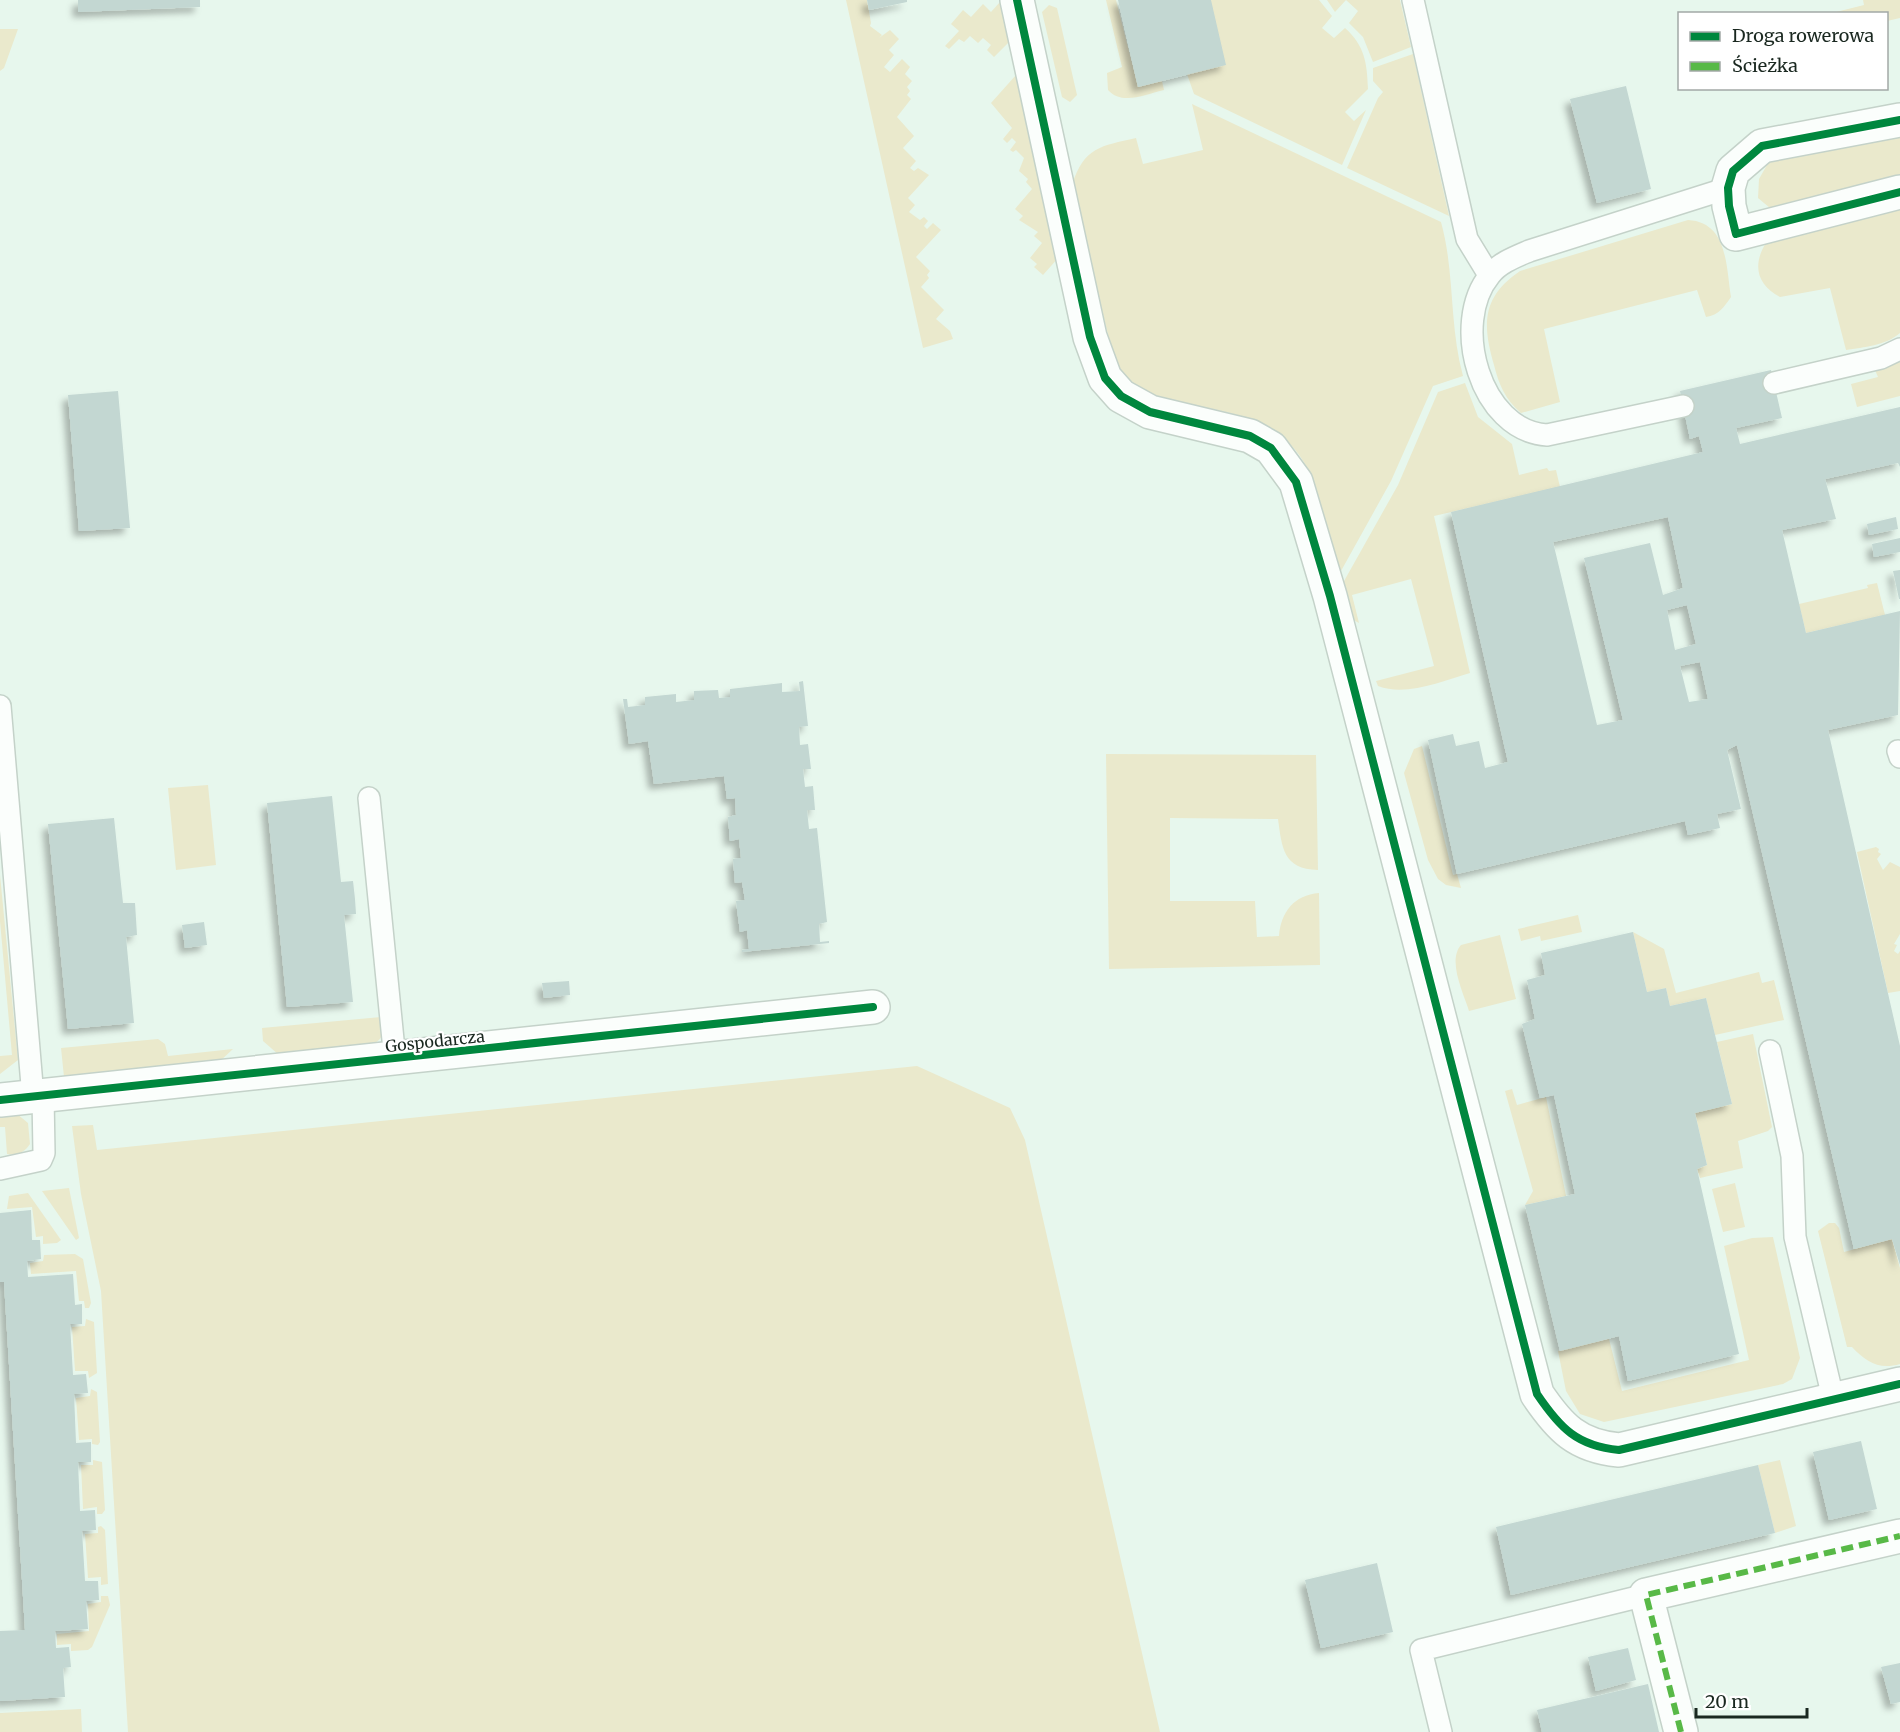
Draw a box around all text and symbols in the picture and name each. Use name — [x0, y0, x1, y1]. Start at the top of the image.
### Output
legend — [1678, 12, 1888, 90]
text: Droga rowerowa — [1732, 24, 1874, 47]
text: Ścieżka — [1732, 54, 1798, 77]
street label: Gospodarcza — [384, 1026, 486, 1056]
scale bar — [1696, 1681, 1807, 1719]
text: 20 m — [1705, 1690, 1749, 1713]

